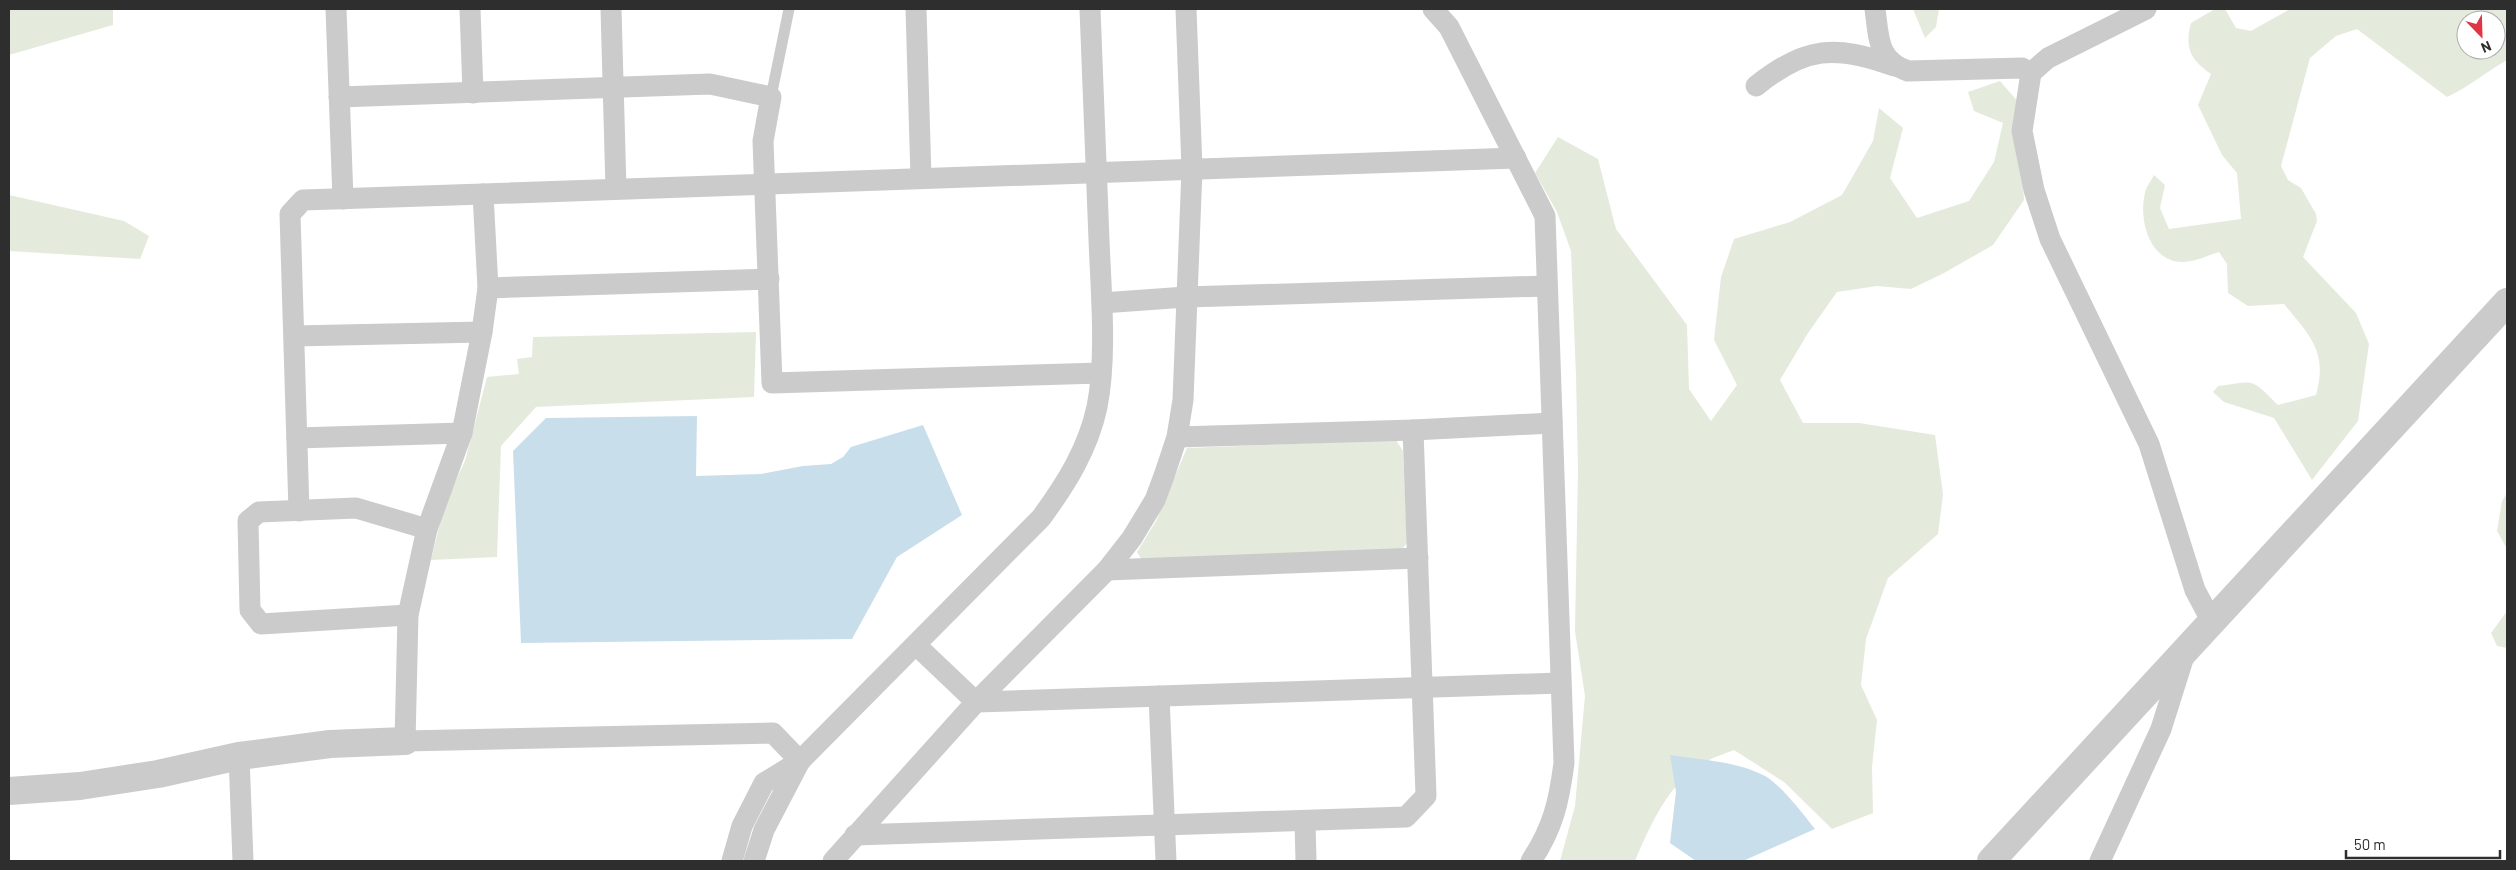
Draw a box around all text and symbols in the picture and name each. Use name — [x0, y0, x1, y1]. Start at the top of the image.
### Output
north arrow — [2456, 10, 2506, 60]
text: N — [2479, 38, 2494, 57]
scale bar — [2346, 828, 2500, 860]
text: 50 m — [2354, 835, 2386, 853]

